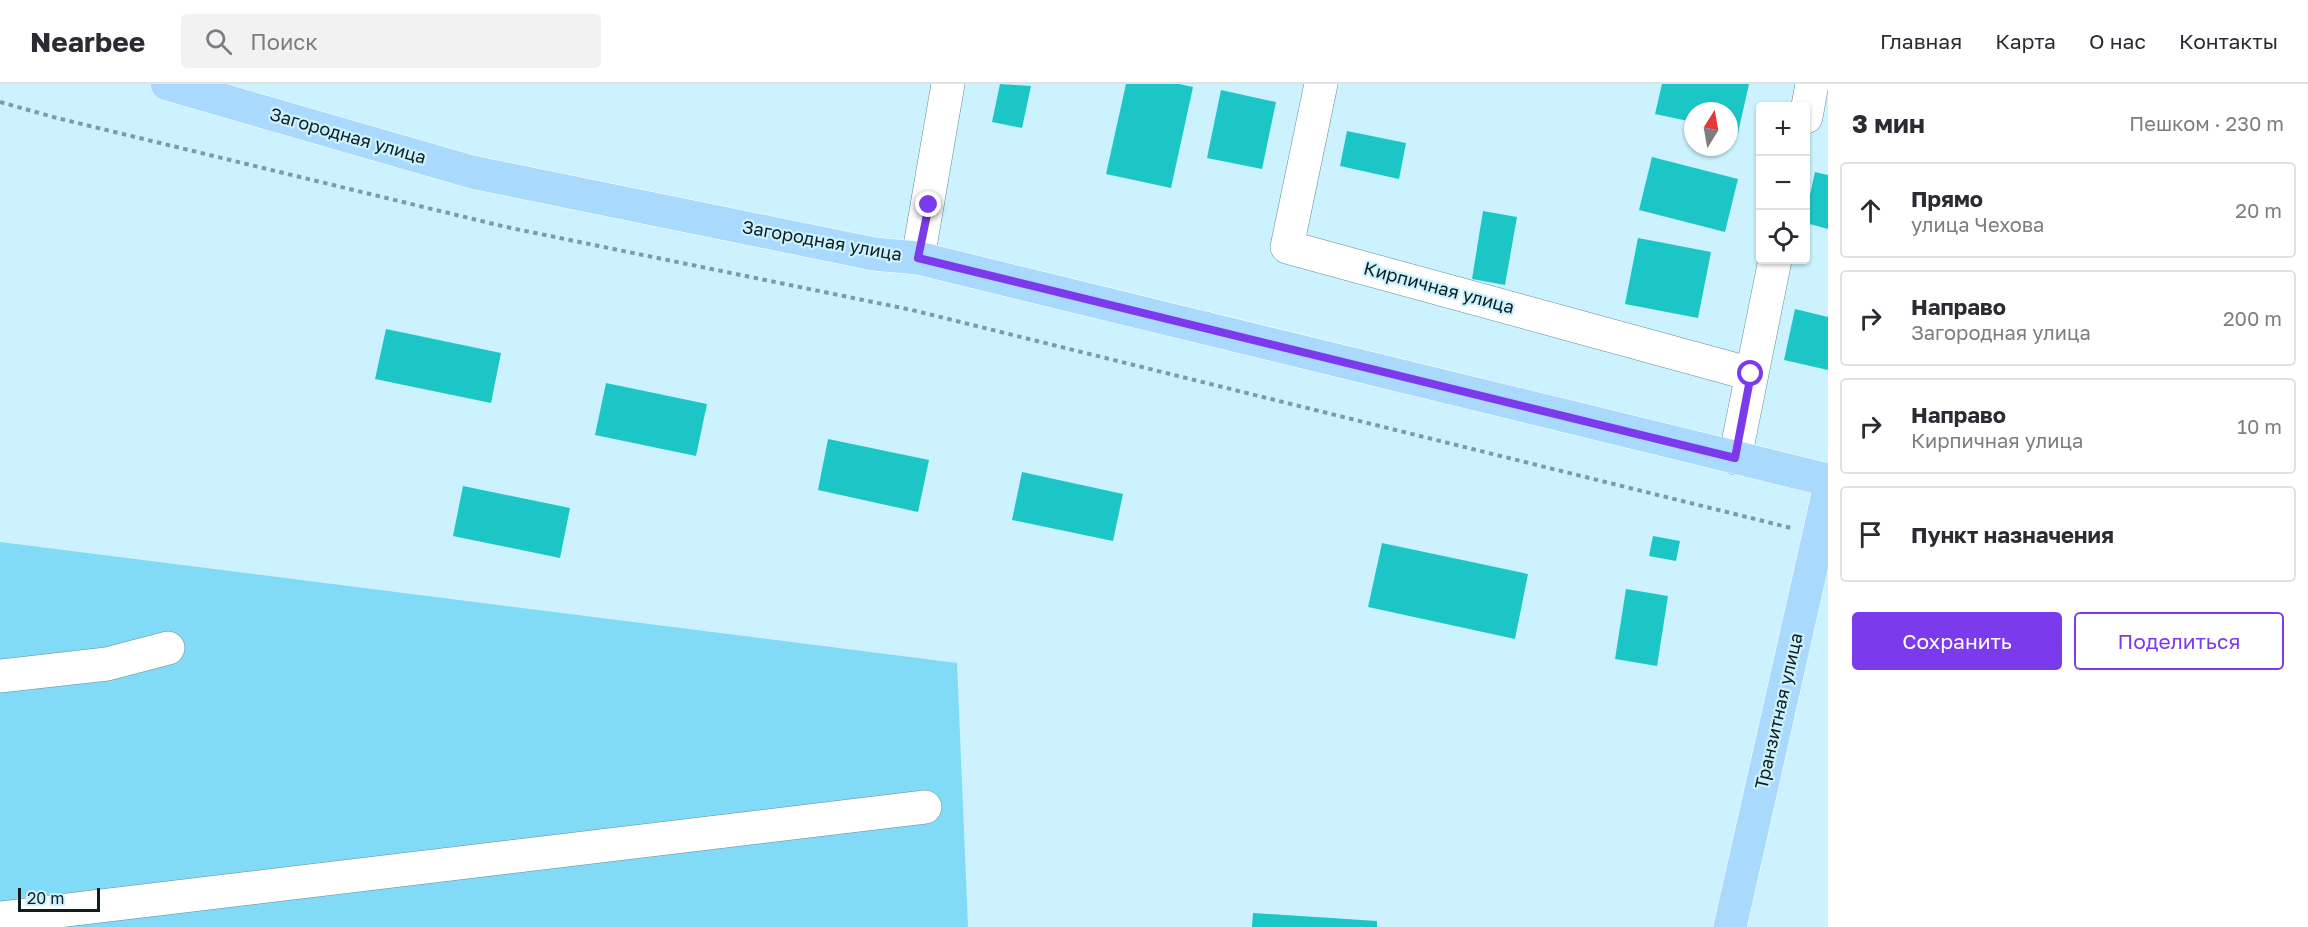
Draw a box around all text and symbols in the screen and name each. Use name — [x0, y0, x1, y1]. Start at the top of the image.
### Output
search box — [181, 14, 601, 68]
text: Nearbee — [30, 25, 145, 58]
icon: search — [202, 25, 235, 58]
text: Поиск — [250, 28, 318, 55]
text: Главная — [1880, 28, 1962, 54]
text: Карта — [1995, 28, 2056, 54]
text: О нас — [2089, 28, 2146, 54]
text: Контакты — [2179, 28, 2278, 54]
street label: Загородная улица — [267, 102, 429, 168]
north arrow — [1684, 102, 1738, 156]
map controls — [1756, 102, 1810, 264]
button: + — [1756, 102, 1810, 156]
text: 3 мин — [1852, 108, 1925, 139]
text: Пешком · 230 m — [2129, 111, 2284, 135]
button: − — [1756, 156, 1810, 210]
text: Прямо — [1911, 185, 1983, 212]
route end — [915, 191, 941, 217]
icon: ahead — [1854, 194, 1887, 227]
text: 20 m — [2235, 198, 2282, 222]
button: locate — [1756, 210, 1810, 264]
text: улица Чехова — [1911, 212, 2044, 236]
street label: Загородная улица — [741, 215, 904, 265]
street label: Кирпичная улица — [1362, 256, 1517, 318]
text: Направо — [1911, 293, 2006, 320]
icon: right — [1854, 302, 1887, 335]
text: 200 m — [2223, 306, 2282, 330]
text: Загородная улица — [1911, 320, 2091, 344]
route start — [1737, 360, 1763, 386]
text: Направо — [1911, 401, 2006, 428]
icon: right — [1854, 410, 1887, 443]
text: 10 m — [2237, 414, 2282, 438]
text: Кирпичная улица — [1911, 428, 2083, 452]
icon: arrive — [1854, 518, 1887, 551]
text: Пункт назначения — [1911, 521, 2114, 548]
button: Сохранить — [1852, 612, 2062, 670]
button: Поделиться — [2074, 612, 2284, 670]
street label: Транзитная улица — [1749, 631, 1807, 791]
scale bar — [18, 885, 100, 912]
text: 20 m — [27, 888, 64, 908]

